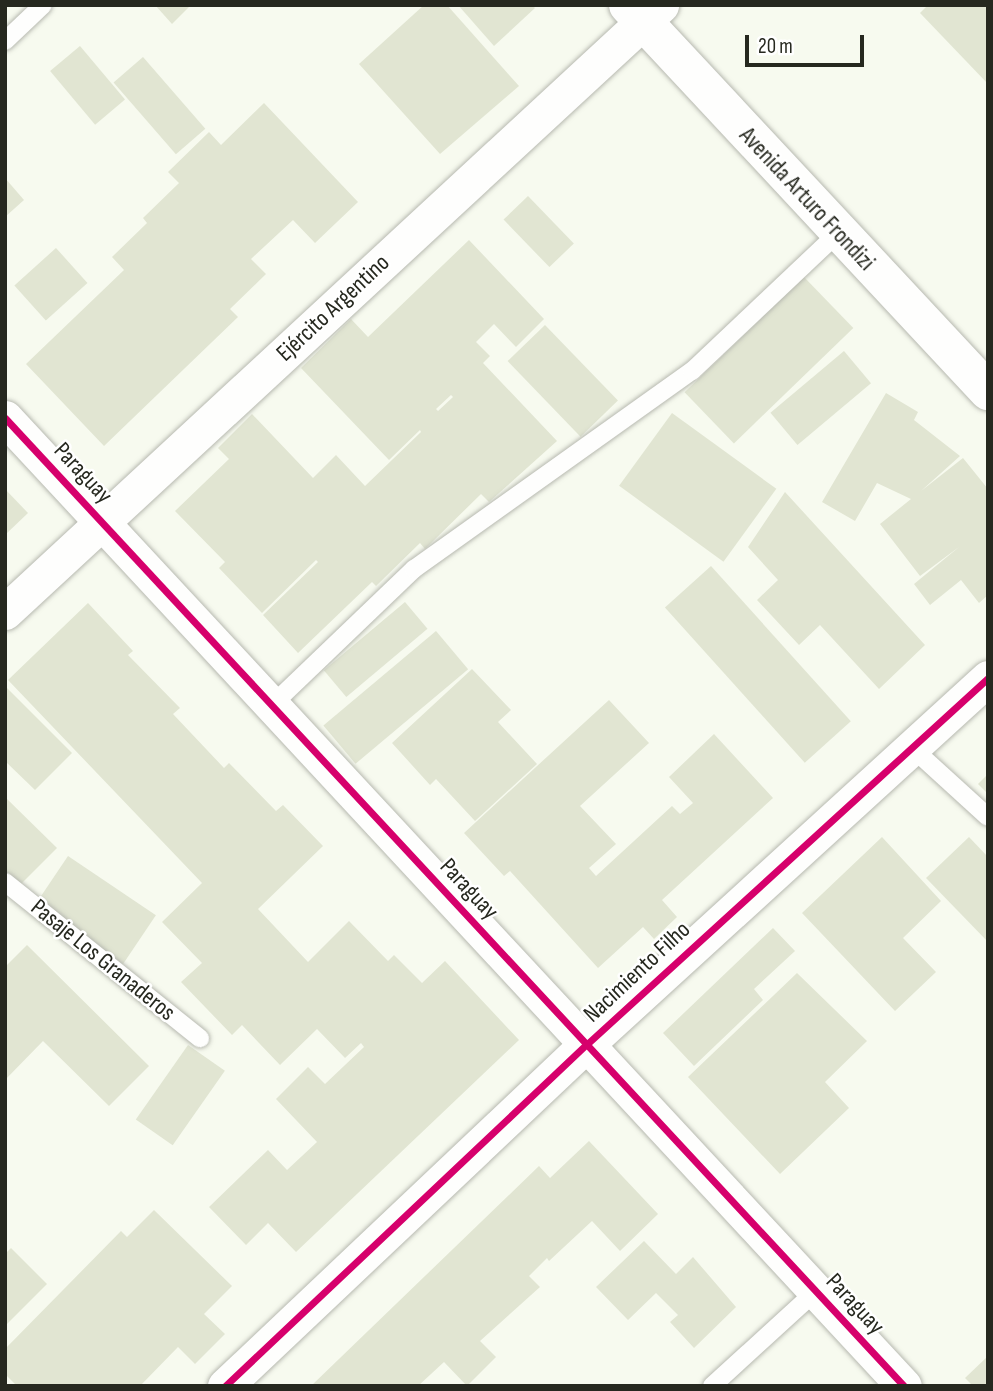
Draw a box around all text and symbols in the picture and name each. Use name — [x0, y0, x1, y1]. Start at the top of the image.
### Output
scale bar — [748, 21, 867, 65]
text: 20 m — [758, 34, 793, 59]
street label: Avenida Arturo Frondizi — [733, 121, 881, 277]
street label: Ejército Argentino — [271, 248, 395, 368]
street label: Paraguay — [48, 437, 118, 509]
street label: Paraguay — [434, 853, 504, 925]
street label: Pasaje Los Granaderos — [25, 893, 181, 1027]
street label: Nacimiento Filho — [578, 915, 696, 1029]
street label: Paraguay — [820, 1268, 890, 1340]

